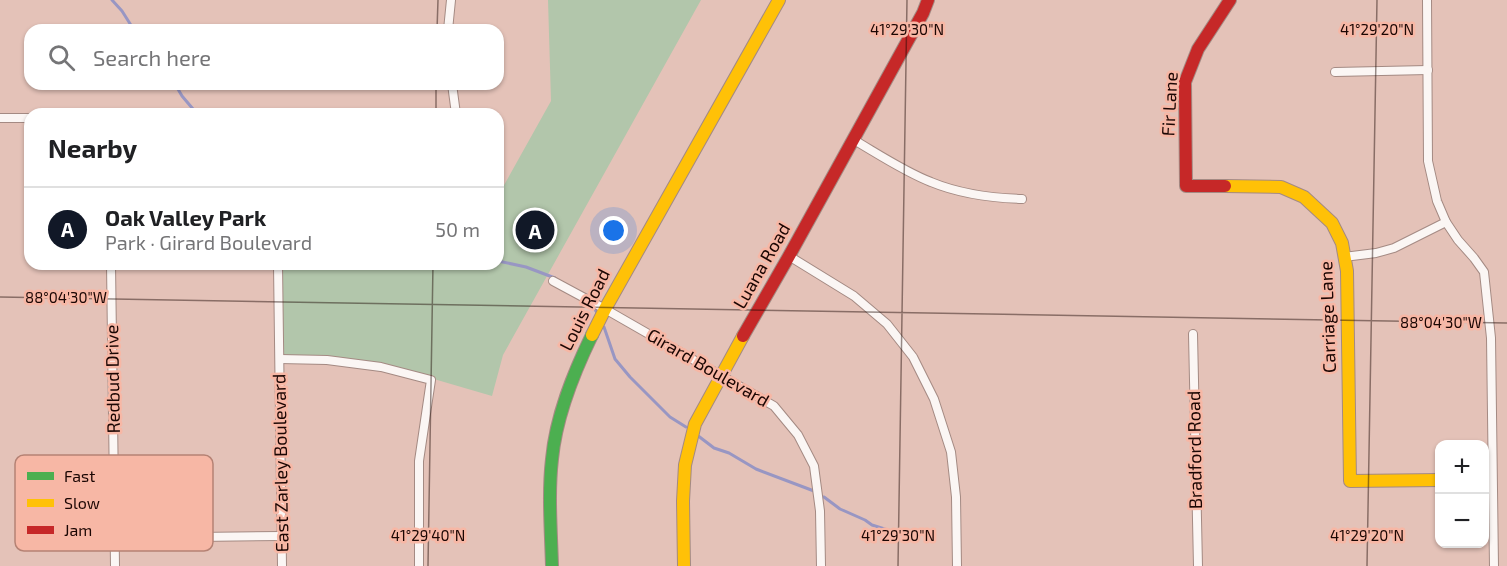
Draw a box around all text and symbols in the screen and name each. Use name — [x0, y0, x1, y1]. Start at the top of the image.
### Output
text: 41°29'30"N — [870, 20, 944, 38]
text: 41°29'20"N — [1340, 20, 1414, 38]
search box — [24, 24, 504, 90]
icon: search — [45, 41, 78, 74]
text: Search here — [93, 44, 211, 70]
street label: Fir Lane — [1156, 71, 1182, 137]
text: Nearby — [48, 132, 137, 163]
text: Oak Valley Park — [105, 204, 266, 230]
pin: A — [516, 208, 554, 252]
your location — [599, 216, 628, 245]
text: A — [61, 217, 74, 241]
text: 50 m — [435, 217, 480, 241]
street label: Luana Road — [728, 219, 794, 312]
text: Park · Girard Boulevard — [105, 230, 312, 254]
street label: Carriage Lane — [1314, 261, 1340, 373]
street label: Louis Road — [554, 265, 614, 354]
text: 88°04'30"W — [25, 288, 107, 306]
text: 88°04'30"W — [1400, 313, 1482, 331]
street label: Girard Boulevard — [643, 323, 774, 411]
street label: Redbud Drive — [100, 325, 124, 433]
street label: East Zarley Boulevard — [267, 374, 293, 553]
street label: Bradford Road — [1182, 391, 1206, 509]
map controls — [1435, 440, 1489, 548]
button: + — [1435, 440, 1489, 494]
legend — [15, 455, 213, 551]
text: Fast — [64, 466, 95, 485]
text: Slow — [64, 493, 100, 512]
button: − — [1435, 494, 1489, 548]
text: Jam — [64, 520, 92, 539]
text: 41°29'40"N — [391, 526, 465, 544]
text: 41°29'30"N — [861, 526, 935, 544]
text: 41°29'20"N — [1330, 526, 1404, 544]

